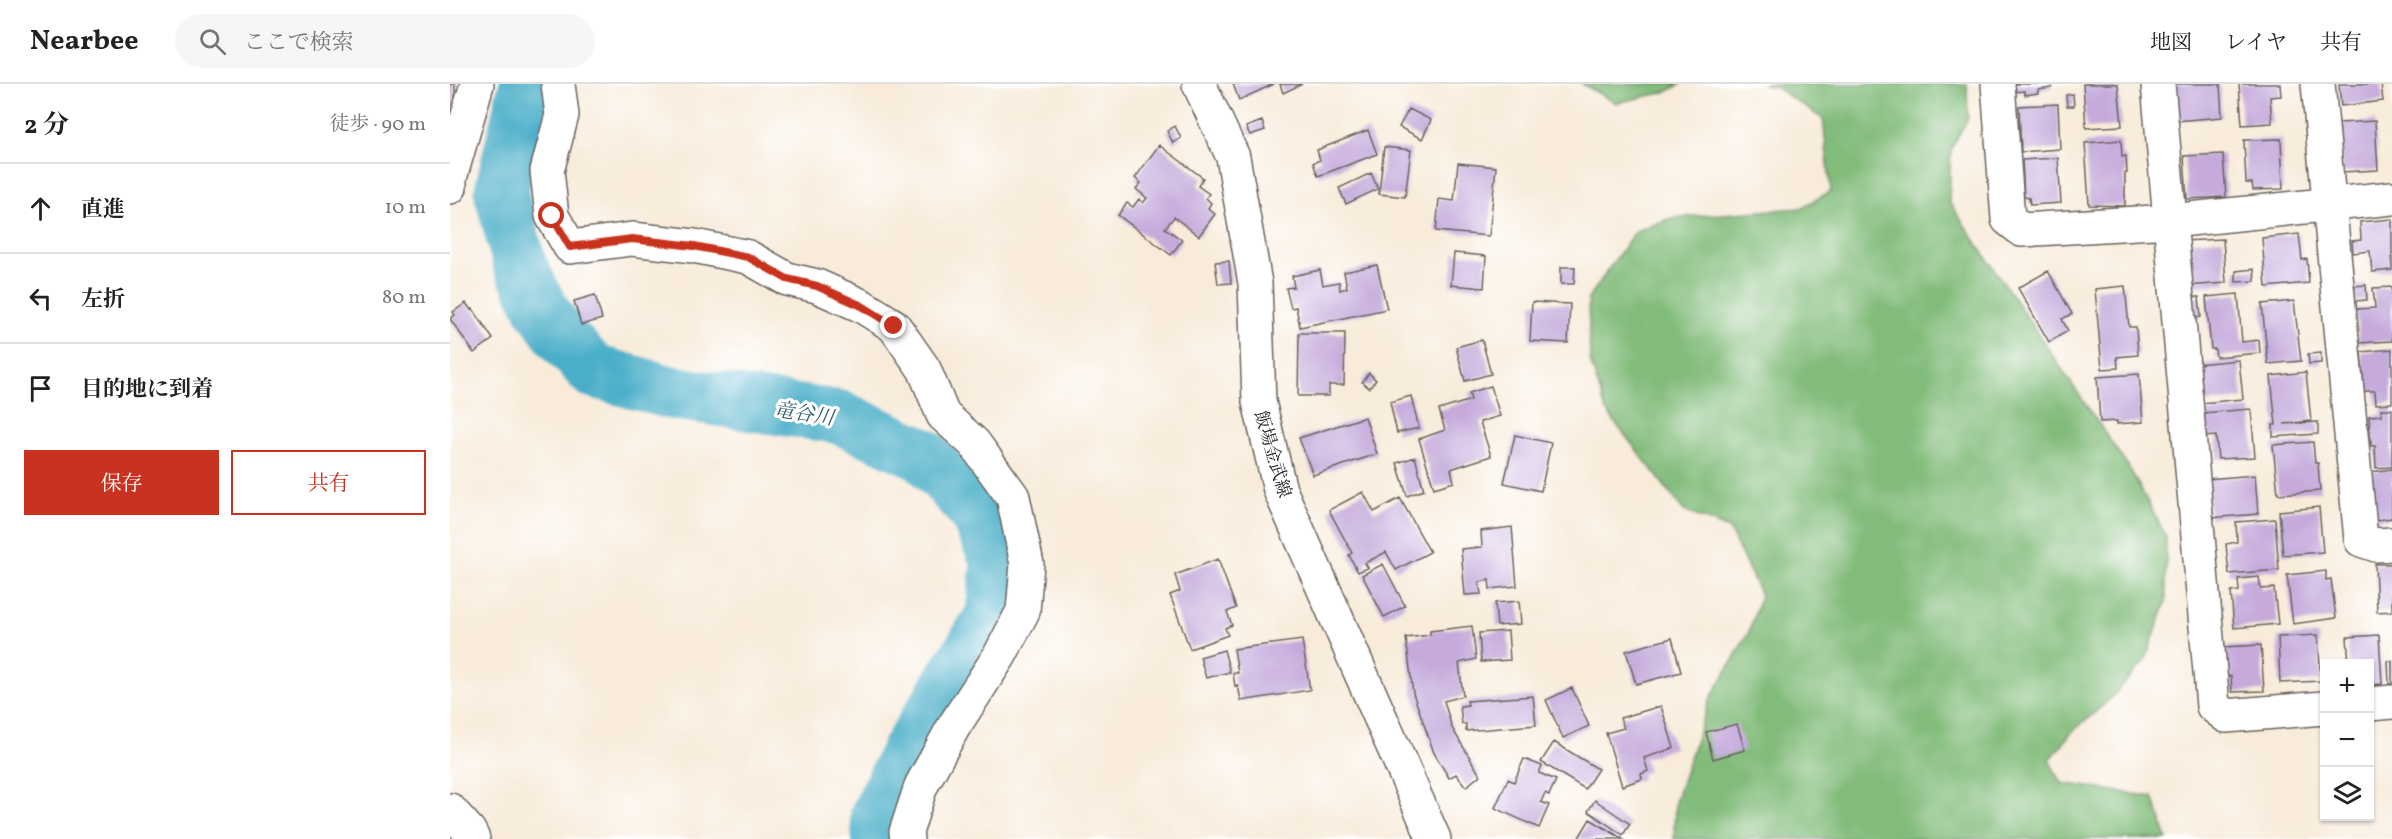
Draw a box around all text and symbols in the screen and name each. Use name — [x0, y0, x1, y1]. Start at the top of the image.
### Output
search box — [175, 14, 595, 68]
text: Nearbee — [30, 22, 139, 61]
icon: search — [196, 25, 229, 58]
text: ここで検索 — [244, 28, 354, 59]
text: 地図 — [2150, 29, 2192, 58]
text: レイヤ — [2225, 29, 2287, 58]
text: 共有 — [2320, 29, 2362, 58]
text: 2 分 — [24, 108, 69, 144]
text: 徒歩 · 90 m — [330, 111, 426, 139]
icon: ahead — [24, 192, 57, 225]
text: 10 m — [385, 194, 426, 222]
text: 直進 — [81, 195, 125, 226]
route start — [538, 202, 564, 228]
icon: left — [24, 282, 57, 315]
text: 80 m — [382, 284, 426, 312]
text: 左折 — [81, 285, 125, 316]
route end — [880, 312, 906, 338]
icon: arrive — [24, 372, 57, 405]
text: 目的地に到着 — [81, 375, 213, 406]
water label: 竜谷川 — [772, 396, 837, 434]
street label: 飯場金武線 — [1247, 408, 1296, 501]
button: 保存 — [24, 450, 219, 515]
button: 共有 — [231, 450, 426, 515]
map controls — [2320, 659, 2374, 821]
button: + — [2320, 659, 2374, 713]
button: − — [2320, 713, 2374, 767]
button: layers — [2320, 767, 2374, 821]

